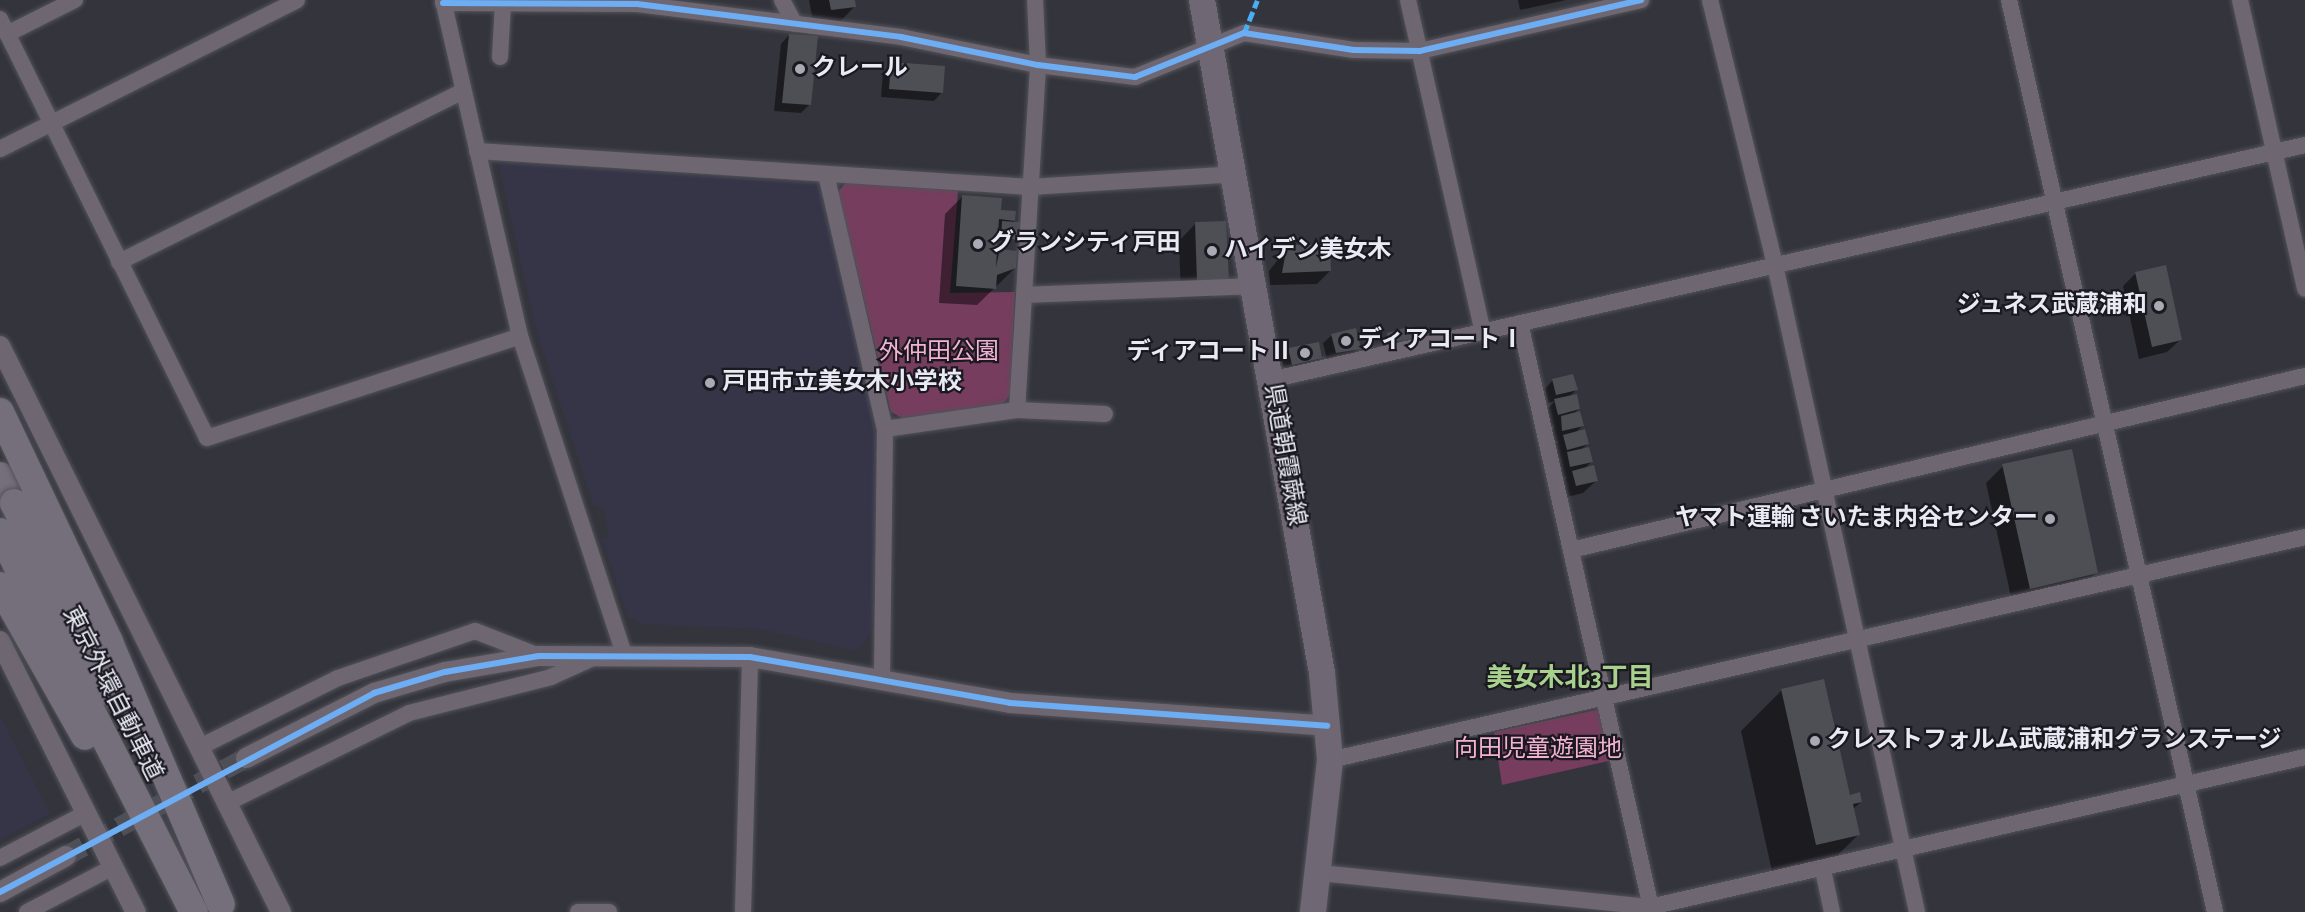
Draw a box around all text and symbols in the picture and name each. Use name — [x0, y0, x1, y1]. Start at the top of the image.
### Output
place label: クレール — [812, 55, 908, 83]
marker: クレール — [793, 62, 807, 76]
place label: グランシティ戸田 — [990, 230, 1182, 258]
marker: グランシティ戸田 — [971, 237, 985, 251]
place label: ハイデン美女木 — [1224, 237, 1392, 265]
marker: ハイデン美女木 — [1205, 244, 1219, 258]
place label: ジュネス武蔵浦和 — [1955, 292, 2147, 320]
marker: ジュネス武蔵浦和 — [2152, 299, 2166, 313]
place label: ディアコートⅠ — [1358, 327, 1526, 355]
marker: ディアコートⅠ — [1339, 334, 1353, 348]
park label: 外仲田公園 — [879, 339, 999, 367]
place label: ディアコートⅡ — [1125, 339, 1293, 367]
marker: ディアコートⅡ — [1298, 346, 1312, 360]
place label: 戸田市立美女木小学校 — [722, 369, 962, 397]
marker: 戸田市立美女木小学校 — [703, 376, 717, 390]
street label: 県道朝霞蕨線 — [1257, 382, 1311, 528]
place label: ヤマト運輸 さいたま内谷センター — [1674, 505, 2038, 533]
marker: ヤマト運輸 さいたま内谷センター — [2043, 512, 2057, 526]
street label: 東京外環自動車道 — [56, 602, 168, 786]
district label: 美女木北3丁目 — [1486, 663, 1654, 695]
place label: クレストフォルム武蔵浦和グランステージ — [1827, 727, 2283, 755]
marker: クレストフォルム武蔵浦和グランステージ — [1808, 734, 1822, 748]
park label: 向田児童遊園地 — [1454, 736, 1622, 764]

